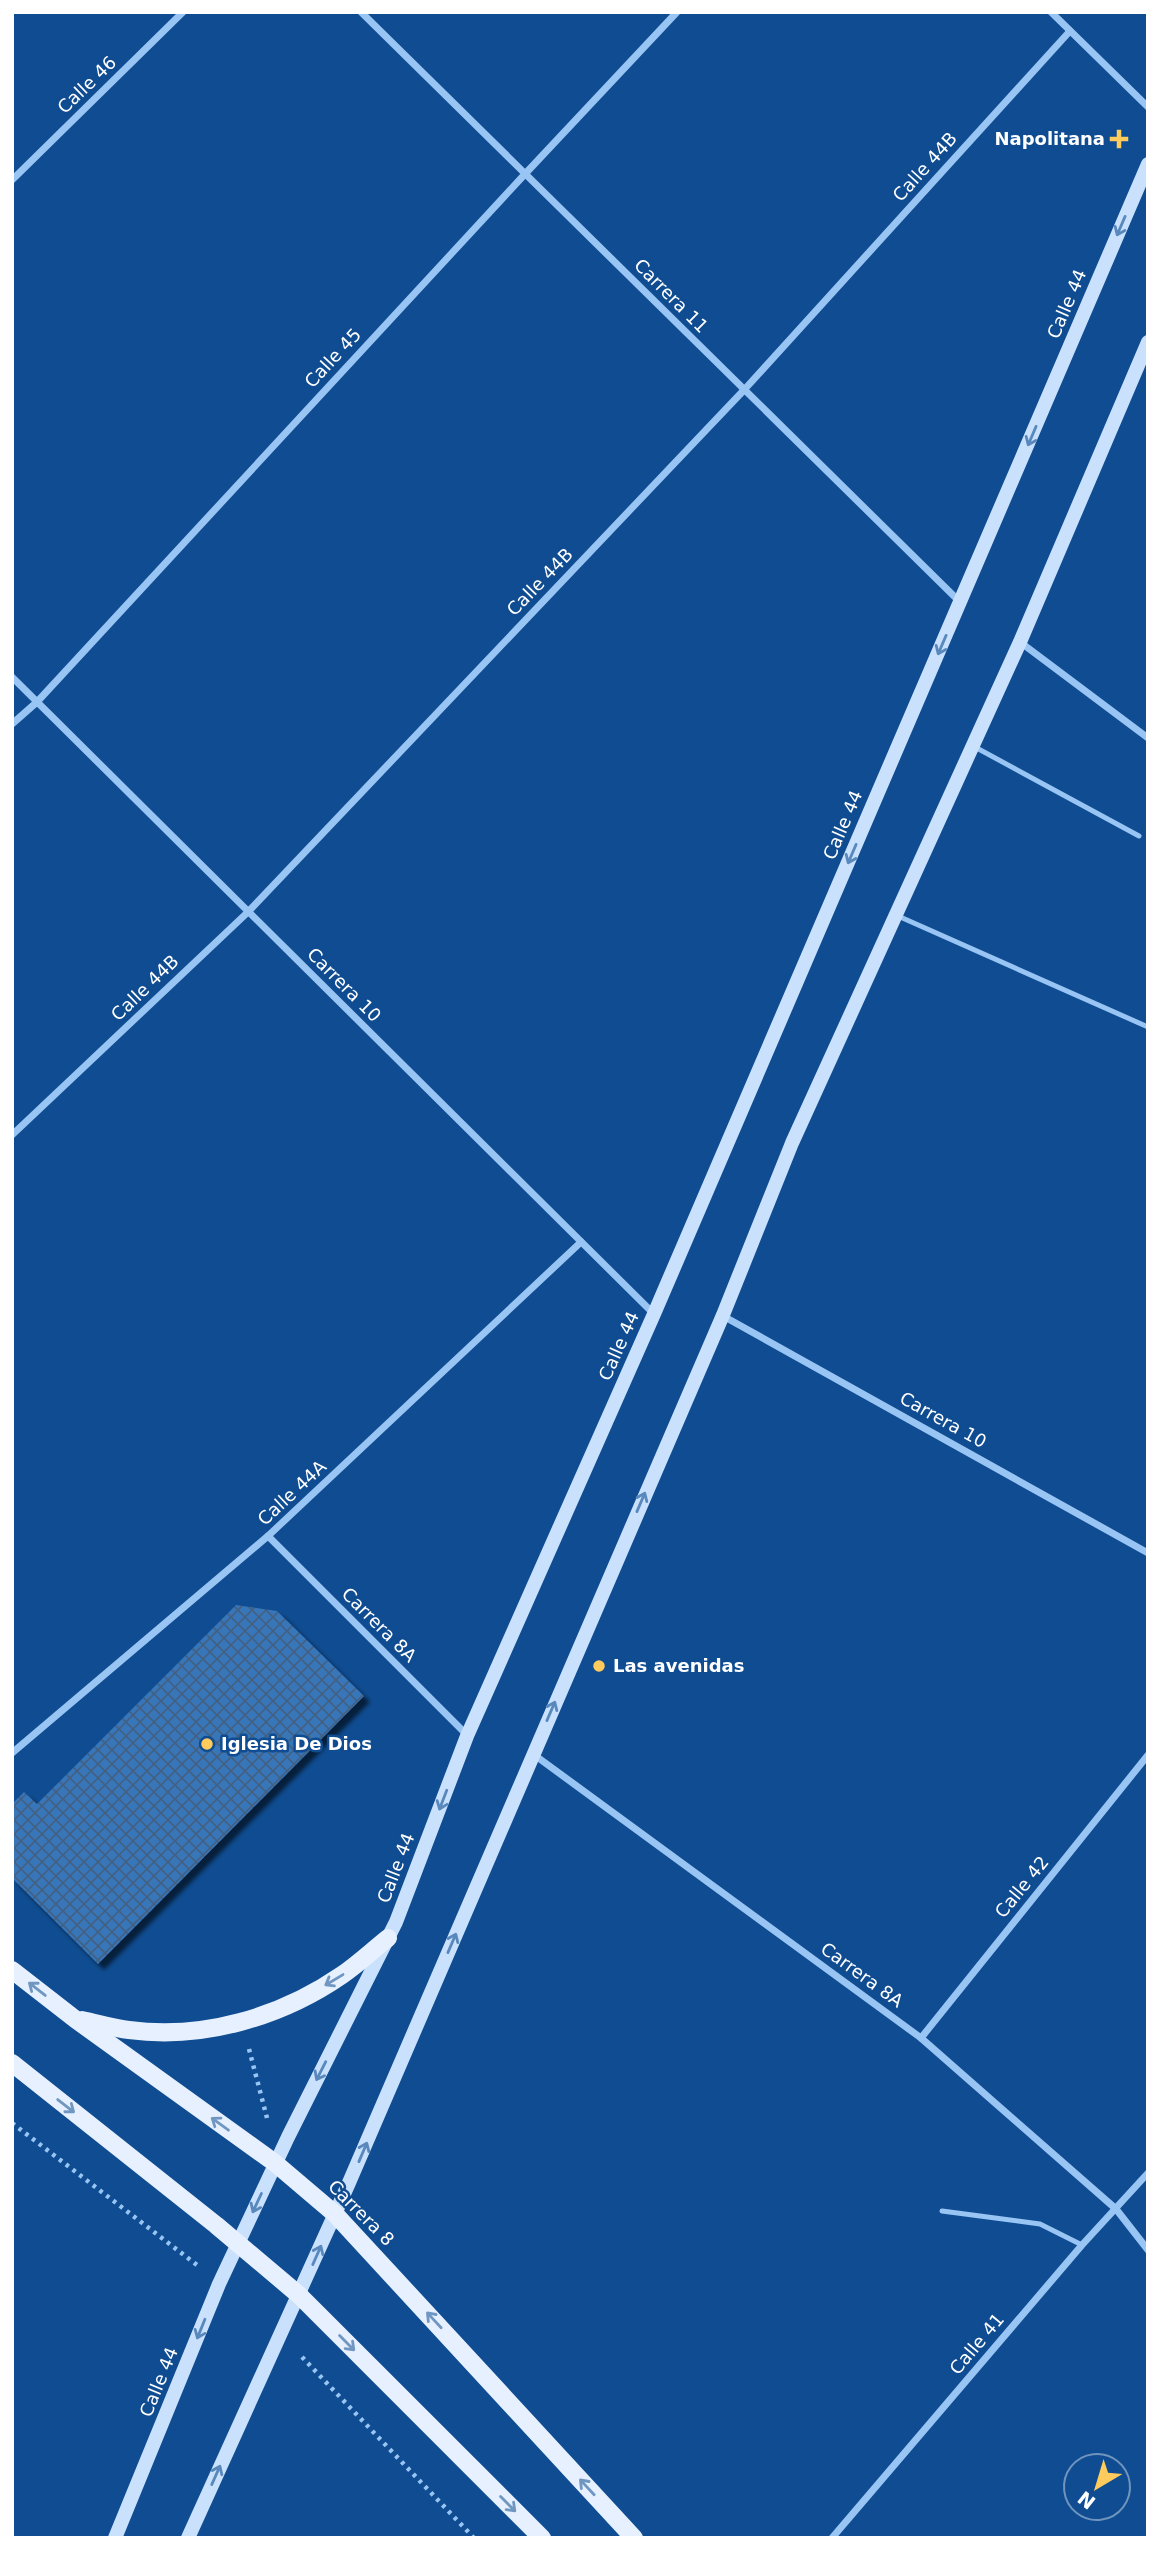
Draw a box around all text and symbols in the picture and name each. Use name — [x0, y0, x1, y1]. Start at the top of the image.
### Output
street label: Calle 46 — [53, 52, 120, 118]
street label: Calle 44B — [888, 128, 961, 206]
place label: Napolitana — [994, 128, 1105, 149]
marker: Napolitana — [1111, 131, 1127, 147]
one-way arrow — [1114, 215, 1127, 237]
street label: Carrera 11 — [630, 254, 713, 337]
street label: Calle 44 — [1043, 266, 1091, 342]
street label: Calle 45 — [300, 324, 365, 392]
one-way arrow — [1024, 424, 1037, 446]
street label: Calle 44B — [502, 544, 577, 620]
one-way arrow — [935, 633, 948, 655]
street label: Calle 44 — [819, 787, 867, 863]
one-way arrow — [845, 842, 858, 864]
street label: Carrera 10 — [303, 943, 386, 1026]
street label: Calle 44B — [107, 950, 183, 1025]
street label: Calle 44 — [594, 1308, 643, 1384]
street label: Carrera 10 — [896, 1387, 990, 1452]
street label: Calle 44A — [253, 1455, 331, 1530]
one-way arrow — [636, 1492, 649, 1513]
street label: Carrera 8A — [338, 1583, 421, 1667]
place label: Las avenidas — [613, 1655, 744, 1676]
marker: Las avenidas — [591, 1658, 607, 1674]
one-way arrow — [545, 1701, 558, 1722]
place label: Iglesia De Dios — [221, 1733, 372, 1754]
marker: Iglesia De Dios — [199, 1736, 215, 1752]
one-way arrow — [435, 1788, 448, 1810]
street label: Calle 44 — [373, 1830, 418, 1906]
street label: Calle 42 — [990, 1852, 1053, 1922]
one-way arrow — [446, 1932, 459, 1954]
street label: Carrera 8A — [817, 1938, 908, 2012]
one-way arrow — [325, 1973, 345, 1987]
one-way arrow — [28, 1981, 46, 1996]
one-way arrow — [314, 2060, 328, 2081]
one-way arrow — [56, 2098, 74, 2113]
one-way arrow — [211, 2116, 230, 2131]
one-way arrow — [357, 2142, 370, 2163]
street label: Carrera 8 — [324, 2175, 399, 2250]
one-way arrow — [250, 2192, 263, 2214]
one-way arrow — [311, 2245, 324, 2266]
street label: Calle 41 — [945, 2309, 1008, 2379]
one-way arrow — [425, 2312, 442, 2329]
one-way arrow — [194, 2318, 207, 2339]
one-way arrow — [338, 2335, 355, 2352]
street label: Calle 44 — [135, 2344, 182, 2420]
north arrow — [1062, 2452, 1132, 2522]
one-way arrow — [210, 2465, 223, 2487]
one-way arrow — [580, 2479, 596, 2497]
text: N — [1073, 2487, 1100, 2514]
one-way arrow — [499, 2496, 516, 2513]

